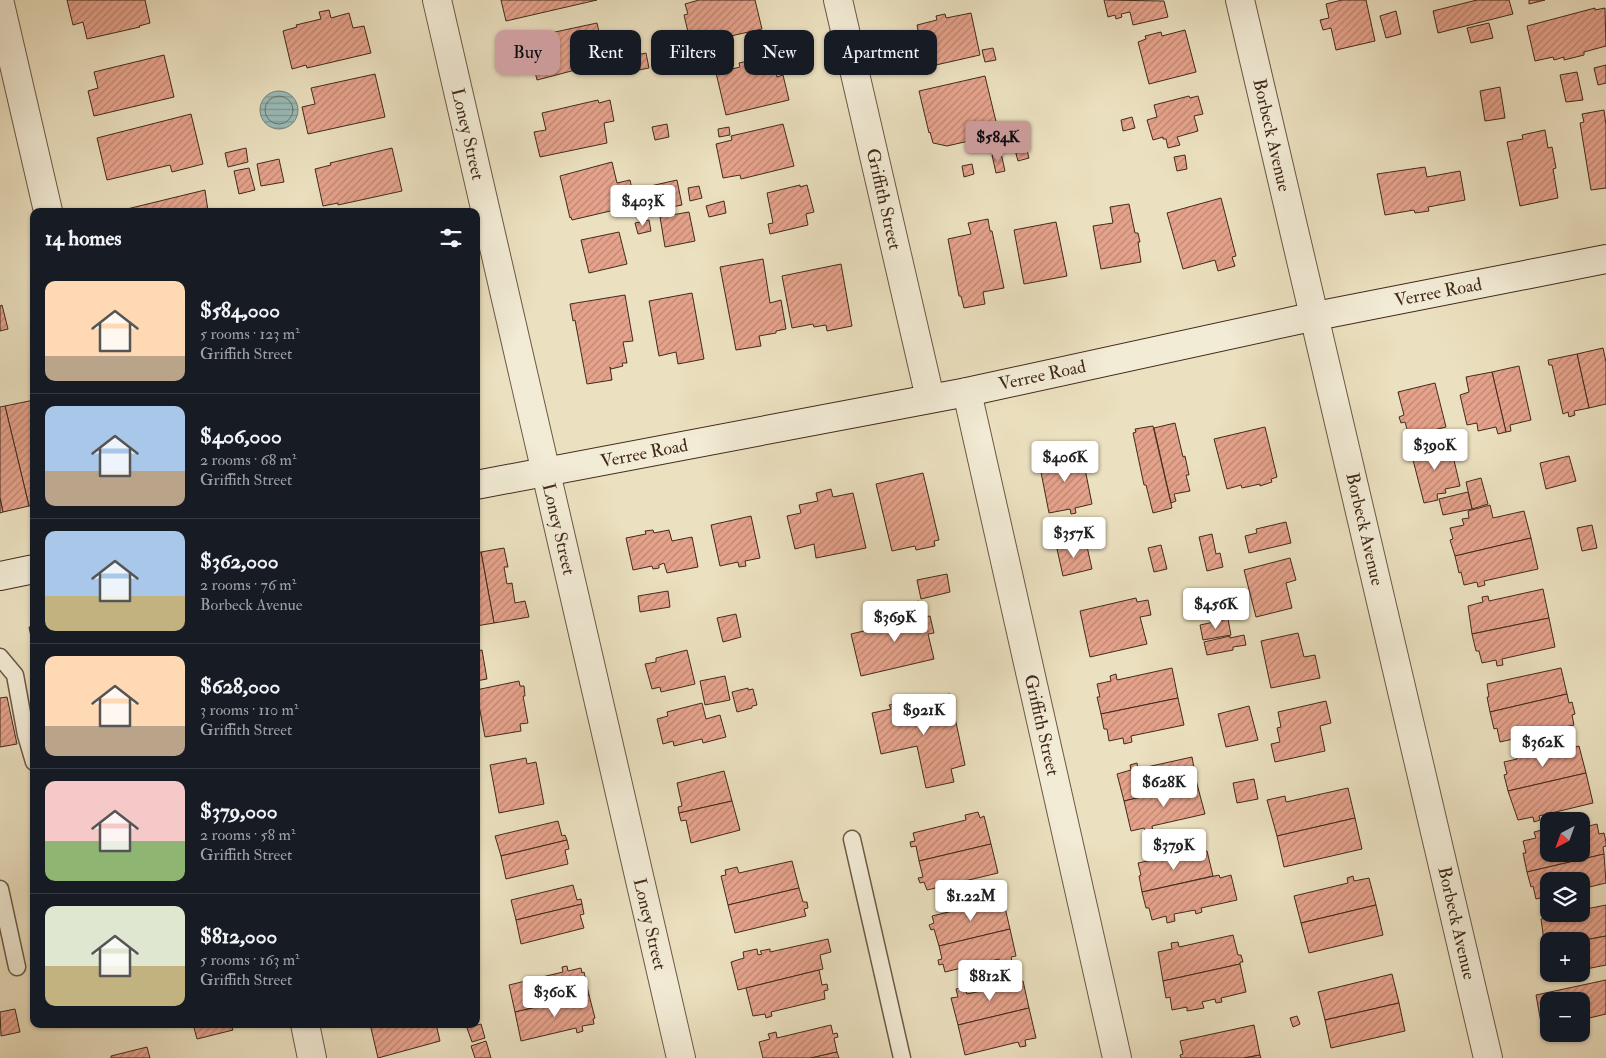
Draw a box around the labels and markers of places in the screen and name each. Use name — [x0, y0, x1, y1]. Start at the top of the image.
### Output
pin: $584K — [963, 120, 1033, 163]
pin: $403K — [608, 184, 678, 227]
pin: $390K — [1400, 428, 1470, 471]
pin: $406K — [1030, 440, 1100, 483]
pin: $357K — [1039, 516, 1109, 559]
pin: $456K — [1181, 588, 1251, 630]
pin: $369K — [860, 600, 930, 643]
pin: $921K — [889, 694, 959, 736]
pin: $362K — [1508, 726, 1578, 768]
pin: $628K — [1129, 766, 1199, 808]
pin: $379K — [1139, 828, 1209, 871]
pin: $1.22M — [930, 880, 1012, 922]
pin: $812K — [955, 960, 1025, 1002]
pin: $360K — [520, 976, 590, 1018]

